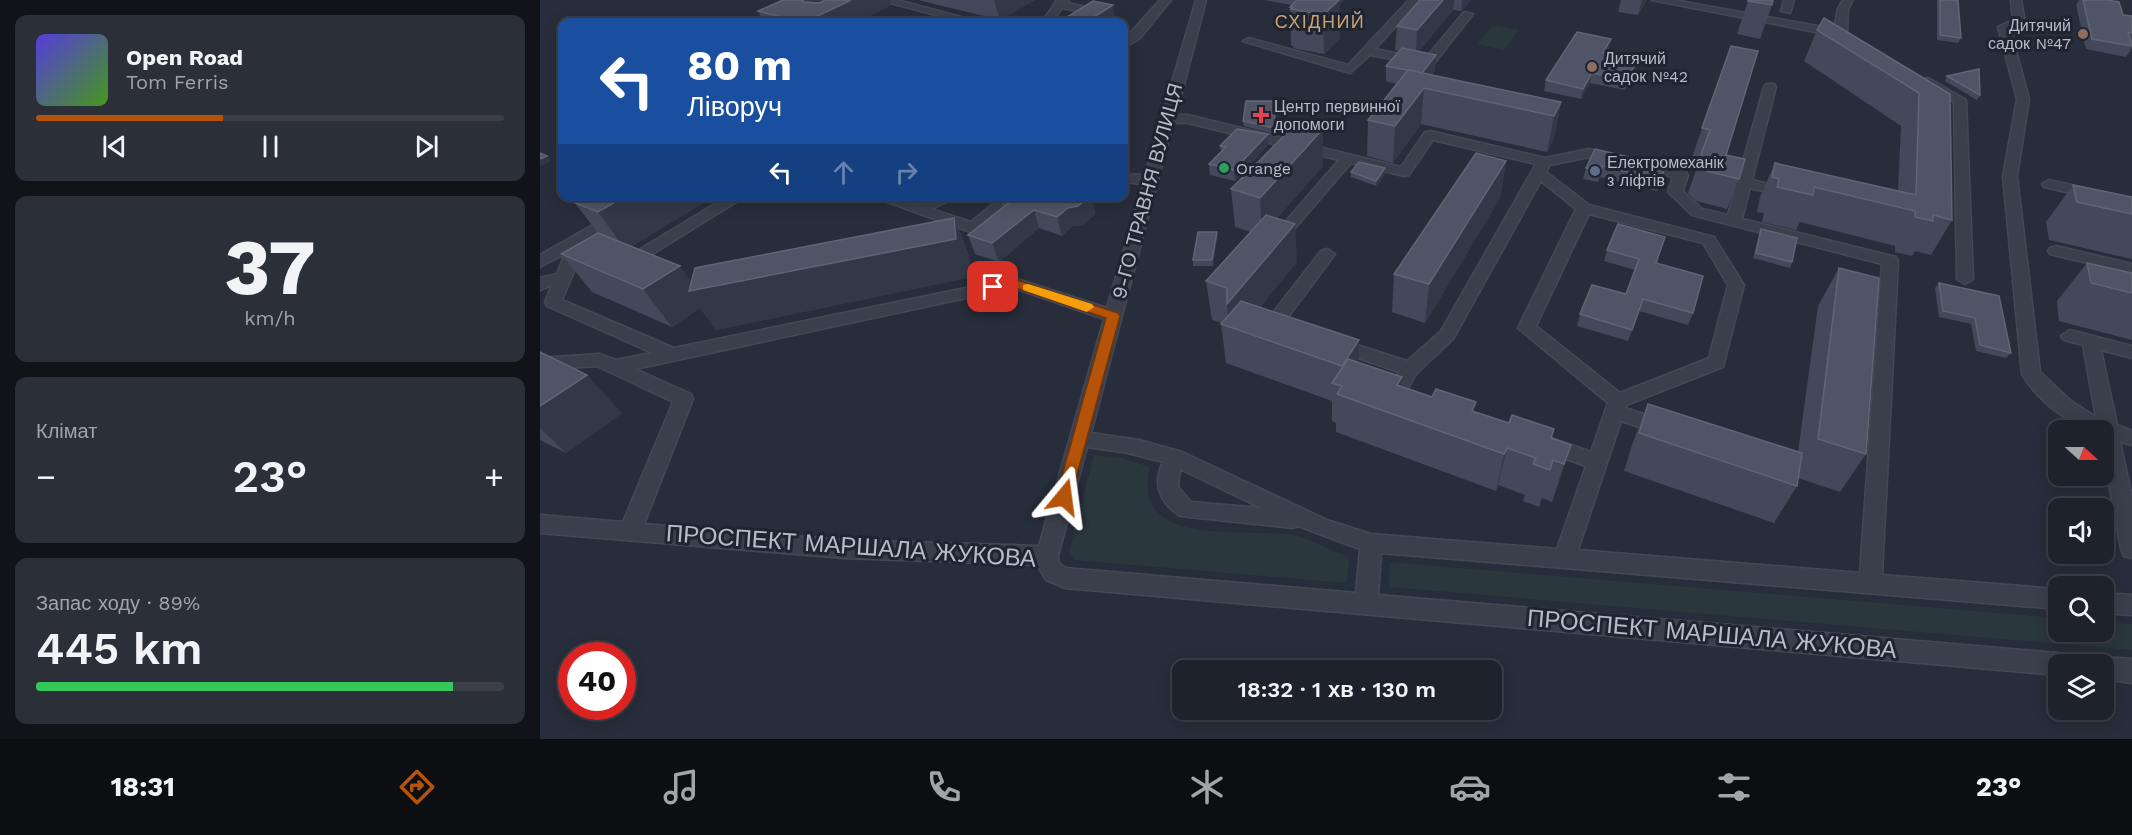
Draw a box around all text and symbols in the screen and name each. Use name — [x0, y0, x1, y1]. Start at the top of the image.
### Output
district label: СХІДНИЙ — [1275, 11, 1365, 32]
place label: Дитячий садок №47 — [1988, 16, 2071, 53]
marker: Дитячий садок №47 — [2076, 27, 2090, 41]
text: 80 m — [687, 41, 792, 90]
icon: left — [588, 42, 666, 120]
text: Open Road — [126, 45, 243, 70]
place label: Дитячий садок №42 — [1604, 49, 1688, 86]
marker: Дитячий садок №42 — [1585, 60, 1599, 74]
text: Tom Ferris — [126, 70, 229, 94]
street label: 9-ГО ТРАВНЯ ВУЛИЦЯ — [1107, 80, 1187, 302]
text: Ліворуч — [687, 91, 782, 123]
place label: Центр первинної допомоги — [1274, 97, 1401, 134]
marker: Центр первинної допомоги — [1252, 106, 1270, 124]
icon: previous — [98, 130, 131, 163]
icon: pause — [254, 130, 287, 163]
icon: next — [410, 130, 443, 163]
place label: Електромеханік з ліфтів — [1607, 153, 1725, 190]
icon: left — [764, 156, 797, 189]
icon: ahead — [827, 156, 860, 189]
icon: right — [890, 156, 923, 189]
place label: Orange — [1236, 159, 1291, 178]
marker: Orange — [1217, 161, 1231, 175]
marker: Електромеханік з ліфтів — [1588, 164, 1602, 178]
text: 37 — [224, 221, 316, 313]
pin — [967, 261, 1018, 312]
icon: arrive — [976, 270, 1009, 303]
text: km/h — [244, 306, 296, 330]
text: Клімат — [36, 419, 97, 443]
north arrow — [2048, 420, 2114, 486]
map controls — [2048, 420, 2114, 720]
text: 23° — [233, 450, 307, 503]
text: − — [36, 457, 56, 496]
text: + — [484, 457, 504, 496]
position arrow — [1032, 465, 1096, 529]
button: sound — [2048, 498, 2114, 564]
street label: ПРОСПЕКТ МАРШАЛА ЖУКОВА — [665, 519, 1037, 573]
button: search — [2048, 576, 2114, 642]
text: Запас ходу · 89% — [36, 591, 200, 615]
street label: ПРОСПЕКТ МАРШАЛА ЖУКОВА — [1526, 604, 1898, 664]
text: 445 km — [36, 622, 203, 675]
speed limit sign: 40 — [558, 642, 636, 720]
button: layers — [2048, 654, 2114, 720]
text: 18:32 · 1 хв · 130 m — [1238, 677, 1436, 702]
icon: directions — [396, 766, 438, 808]
icon: music — [660, 766, 702, 808]
icon: phone — [923, 766, 965, 808]
icon: climate — [1186, 766, 1228, 808]
icon: car — [1449, 766, 1491, 808]
icon: filters — [1713, 766, 1755, 808]
text: 18:31 — [111, 771, 175, 803]
text: 23° — [1976, 771, 2021, 803]

